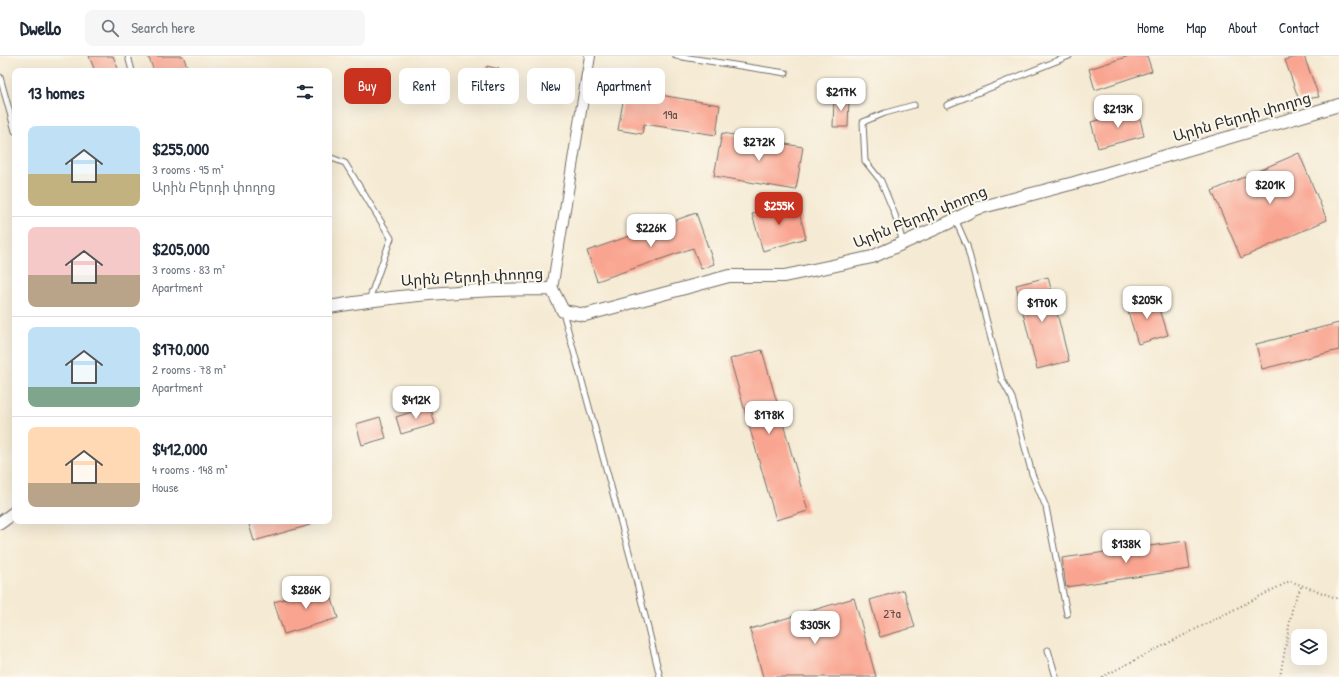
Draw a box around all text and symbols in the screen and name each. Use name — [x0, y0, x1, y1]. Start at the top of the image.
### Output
search box — [85, 10, 365, 46]
text: Dwello — [20, 15, 61, 41]
icon: search — [99, 17, 121, 39]
text: Search here — [131, 17, 195, 38]
text: Home — [1137, 18, 1164, 37]
text: Map — [1186, 18, 1206, 37]
text: About — [1228, 18, 1257, 37]
text: Contact — [1279, 18, 1319, 37]
chip: Buy — [344, 68, 391, 104]
chip: Rent — [399, 68, 450, 104]
chip: Filters — [458, 68, 519, 104]
chip: New — [527, 68, 575, 104]
chip: Apartment — [583, 68, 665, 104]
pin: $217K — [813, 78, 869, 112]
text: 13 homes — [28, 81, 85, 104]
icon: filters — [294, 81, 316, 103]
text: $217K — [826, 82, 856, 100]
street label: Արին Բերդի փողոց — [1170, 87, 1313, 146]
pin: $213K — [1090, 95, 1146, 129]
text: $213K — [1103, 99, 1133, 117]
house number: 19a — [663, 105, 677, 123]
pin: $272K — [731, 128, 787, 162]
text: $272K — [743, 132, 775, 150]
text: $255,000 — [152, 137, 209, 160]
icon: home — [60, 142, 108, 190]
text: 3 rooms · 95 m² — [152, 160, 224, 178]
pin: $201K — [1242, 171, 1298, 205]
text: $201K — [1255, 175, 1285, 193]
text: Արին Բերդի փողոց — [152, 178, 276, 196]
street label: Արին Բերդի փողոց — [850, 180, 990, 253]
pin: $255K — [751, 192, 807, 226]
text: $255K — [764, 196, 794, 214]
pin: $226K — [623, 214, 679, 248]
text: $226K — [636, 218, 666, 236]
text: $205,000 — [152, 237, 210, 260]
icon: home — [60, 243, 108, 291]
text: 3 rooms · 83 m² — [152, 260, 225, 278]
street label: Արին Բերդի փողոց — [400, 262, 544, 291]
text: Apartment — [152, 278, 203, 296]
pin: $205K — [1119, 286, 1175, 320]
pin: $170K — [1014, 289, 1070, 323]
text: $205K — [1132, 290, 1162, 308]
text: $170K — [1027, 293, 1057, 311]
text: $170,000 — [152, 337, 209, 360]
icon: home — [60, 343, 108, 391]
text: 2 rooms · 78 m² — [152, 360, 226, 378]
text: Apartment — [152, 378, 203, 396]
pin: $412K — [388, 386, 444, 420]
text: $412K — [401, 390, 431, 408]
pin: $178K — [741, 401, 797, 435]
text: $178K — [754, 405, 784, 423]
text: $412,000 — [152, 437, 207, 460]
icon: home — [60, 443, 108, 491]
text: 4 rooms · 148 m² — [152, 460, 228, 478]
text: House — [152, 478, 179, 496]
pin: $138K — [1098, 530, 1154, 564]
text: $138K — [1111, 534, 1141, 552]
pin: $286K — [278, 576, 334, 610]
text: $286K — [291, 580, 321, 598]
house number: 27a — [883, 604, 901, 622]
pin: $305K — [787, 611, 843, 645]
text: $305K — [800, 615, 830, 633]
map controls — [1291, 629, 1327, 665]
button: layers — [1291, 629, 1327, 665]

